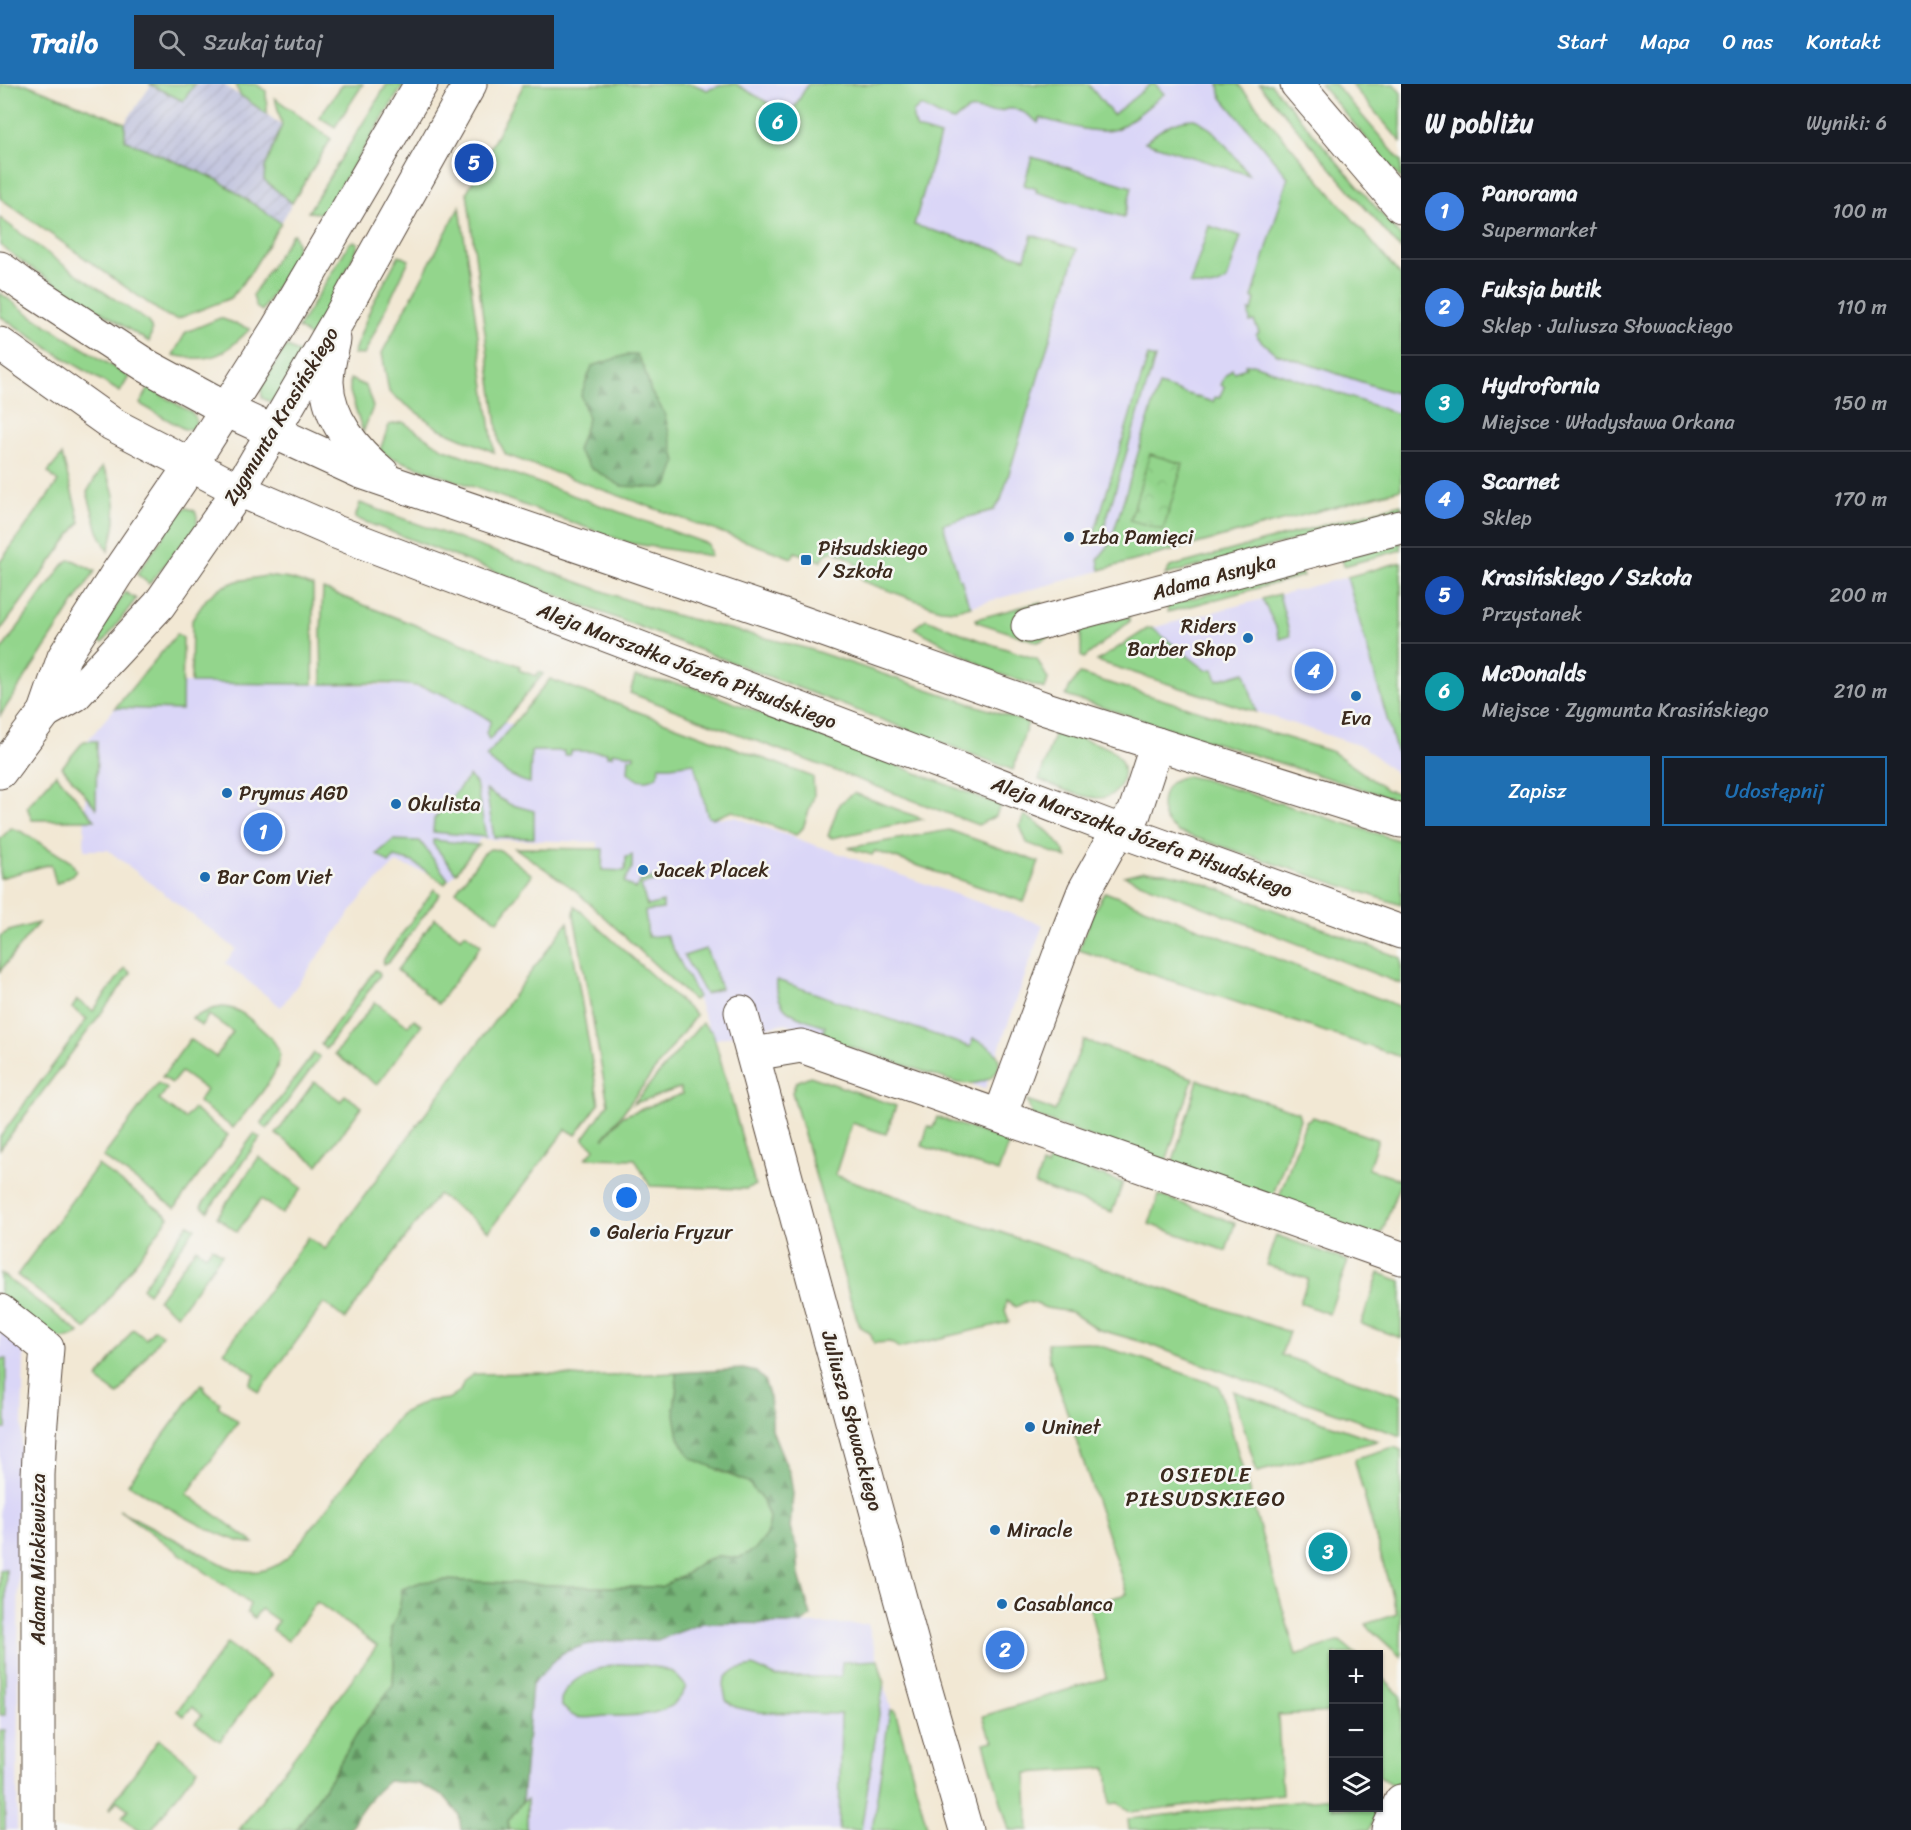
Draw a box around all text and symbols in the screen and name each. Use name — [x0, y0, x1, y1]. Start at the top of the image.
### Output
search box — [134, 15, 554, 69]
text: Trailo — [30, 18, 98, 67]
text: Szukaj tutaj — [203, 23, 323, 62]
text: Start — [1557, 23, 1607, 61]
text: Mapa — [1640, 23, 1690, 61]
text: O nas — [1723, 23, 1773, 61]
text: Kontakt — [1806, 23, 1881, 61]
icon: search — [155, 26, 188, 59]
pin: 6 — [758, 99, 798, 144]
text: W pobliżu — [1425, 100, 1534, 146]
text: Wyniki: 6 — [1806, 106, 1887, 141]
pin: 5 — [454, 140, 494, 185]
text: Panorama — [1482, 174, 1577, 213]
text: 1 — [1440, 194, 1449, 229]
text: 100 m — [1833, 194, 1887, 229]
text: Supermarket — [1482, 213, 1597, 248]
text: Fuksja butik — [1482, 270, 1602, 309]
text: 2 — [1439, 290, 1450, 325]
text: 110 m — [1837, 290, 1887, 325]
text: Sklep · Juliusza Słowackiego — [1482, 309, 1733, 344]
street label: Zygmunta Krasińskiego — [214, 320, 348, 512]
text: Hydrofornia — [1482, 366, 1600, 405]
text: 3 — [1439, 386, 1450, 421]
text: 150 m — [1833, 386, 1887, 421]
text: Miejsce · Władysława Orkana — [1482, 405, 1735, 440]
text: Scarnet — [1482, 462, 1560, 501]
text: 4 — [1438, 482, 1451, 517]
text: 170 m — [1834, 482, 1887, 517]
text: Sklep — [1482, 501, 1532, 536]
place label: Izba Pamięci — [1080, 520, 1195, 555]
marker: Izba Pamięci — [1062, 530, 1076, 544]
place label: Piłsudskiego / Szkoła — [818, 531, 928, 589]
street label: Adama Asnyka — [1147, 544, 1280, 611]
marker: Piłsudskiego / Szkoła — [799, 553, 813, 567]
text: Krasińskiego / Szkoła — [1482, 558, 1692, 597]
text: 5 — [1438, 578, 1451, 613]
text: 200 m — [1830, 578, 1887, 613]
street label: Aleja Marszałka Józefa Piłsudskiego — [531, 592, 842, 739]
text: Przystanek — [1482, 597, 1582, 632]
place label: Riders Barber Shop — [1127, 609, 1237, 667]
marker: Riders Barber Shop — [1241, 631, 1255, 645]
pin: 4 — [1294, 648, 1334, 694]
text: McDonalds — [1482, 654, 1586, 693]
text: 6 — [1439, 674, 1450, 709]
text: 210 m — [1834, 674, 1887, 709]
marker: Eva — [1349, 689, 1363, 703]
text: Miejsce · Zygmunta Krasińskiego — [1482, 693, 1769, 728]
place label: Eva — [1341, 701, 1371, 736]
button: Zapisz — [1425, 756, 1650, 826]
button: Udostępnij — [1662, 756, 1887, 826]
street label: Aleja Marszałka Józefa Piłsudskiego — [985, 766, 1298, 908]
place label: Prymus AGD — [239, 776, 348, 811]
marker: Prymus AGD — [220, 786, 234, 800]
place label: Okulista — [408, 787, 481, 822]
marker: Okulista — [389, 797, 403, 811]
pin: 1 — [244, 810, 282, 855]
place label: Jacek Placek — [654, 853, 769, 888]
place label: Bar Com Viet — [217, 860, 333, 895]
marker: Jacek Placek — [636, 863, 650, 877]
marker: Bar Com Viet — [198, 870, 212, 884]
your location — [612, 1183, 641, 1212]
place label: Galeria Fryzur — [607, 1215, 733, 1250]
marker: Galeria Fryzur — [588, 1225, 602, 1239]
street label: Juliusza Słowackiego — [811, 1326, 893, 1515]
place label: Uninet — [1042, 1410, 1102, 1445]
marker: Uninet — [1023, 1420, 1037, 1434]
district label: OSIEDLE PIŁSUDSKIEGO — [1125, 1456, 1287, 1518]
street label: Adama Mickiewicza — [21, 1473, 56, 1646]
place label: Miracle — [1007, 1513, 1073, 1548]
marker: Miracle — [988, 1523, 1002, 1537]
pin: 3 — [1308, 1530, 1348, 1574]
place label: Casablanca — [1014, 1587, 1113, 1622]
marker: Casablanca — [995, 1597, 1009, 1611]
pin: 2 — [986, 1628, 1024, 1672]
map controls — [1329, 1650, 1383, 1812]
button: + — [1329, 1650, 1383, 1704]
button: − — [1329, 1704, 1383, 1758]
button: layers — [1329, 1758, 1383, 1812]

